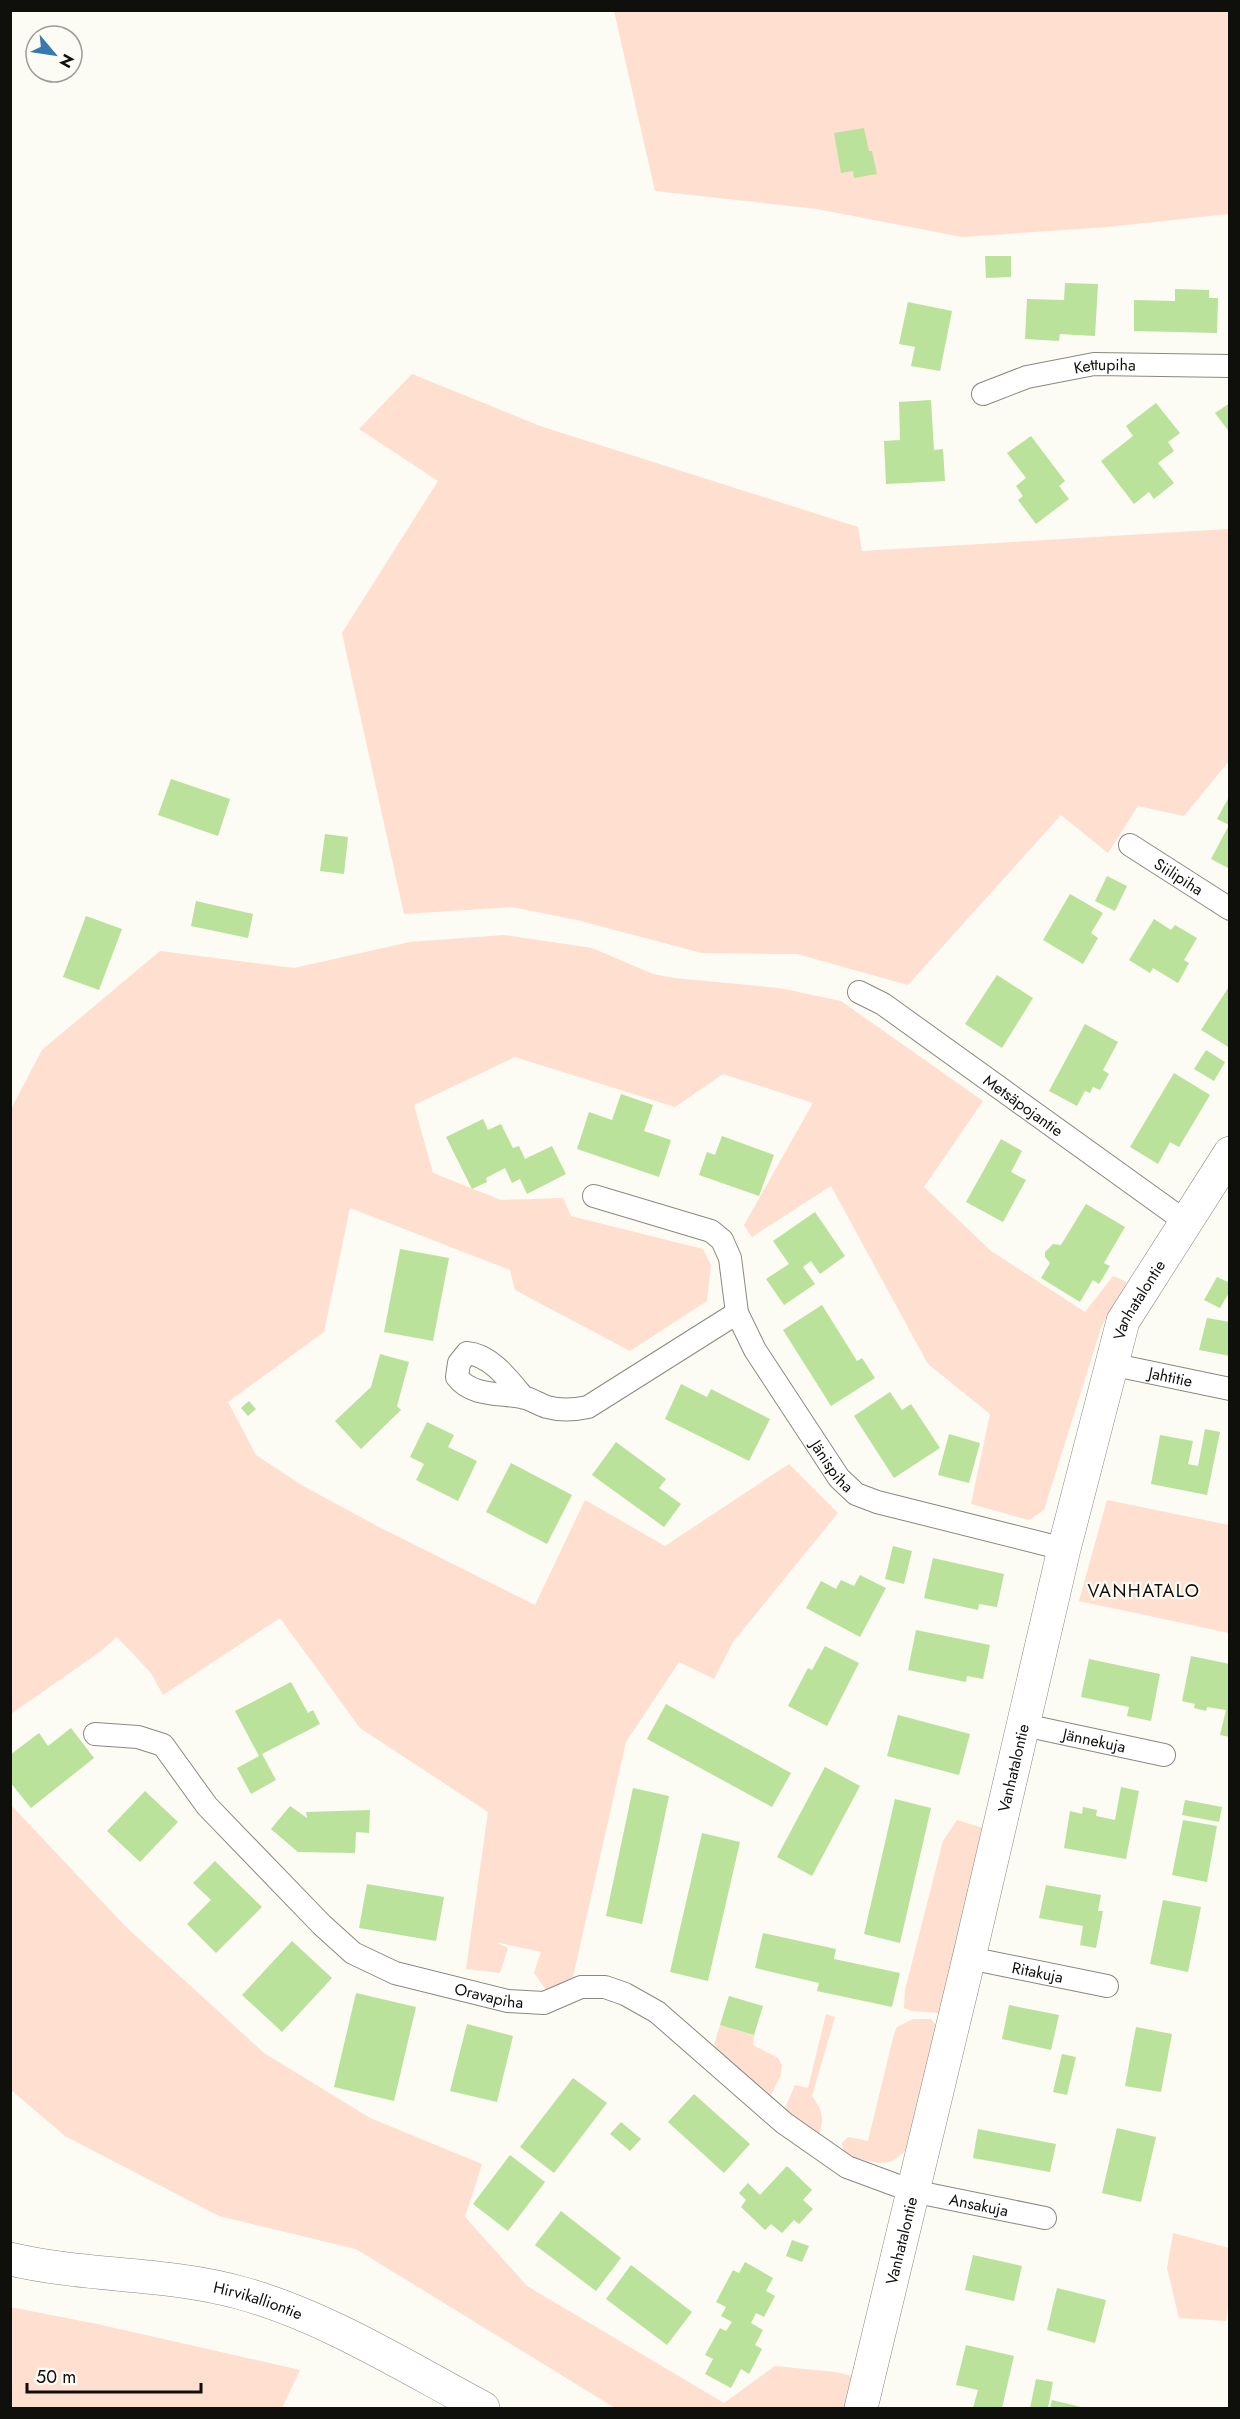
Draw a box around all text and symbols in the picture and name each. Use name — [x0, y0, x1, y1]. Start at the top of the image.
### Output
north arrow — [24, 24, 84, 84]
text: N — [54, 50, 80, 72]
street label: Kettupiha — [1072, 353, 1136, 379]
street label: Siilipiha — [1150, 852, 1208, 901]
street label: Metsäpojantie — [979, 1068, 1068, 1142]
street label: Vanhatalontie — [1107, 1255, 1171, 1342]
street label: Jahtitie — [1145, 1360, 1195, 1392]
street label: Jänispiha — [804, 1433, 859, 1498]
district label: VANHATALO — [1087, 1578, 1201, 1604]
street label: Vanhatalontie — [992, 1721, 1035, 1814]
street label: Jännekuja — [1059, 1722, 1128, 1758]
street label: Ritakuja — [1010, 1956, 1065, 1988]
street label: Oravapiha — [452, 1977, 524, 2013]
street label: Ansakuja — [947, 2187, 1011, 2222]
street label: Vanhatalontie — [879, 2194, 923, 2287]
street label: Hirvikalliontie — [211, 2275, 306, 2325]
scale bar — [27, 2356, 201, 2394]
text: 50 m — [36, 2364, 76, 2390]

